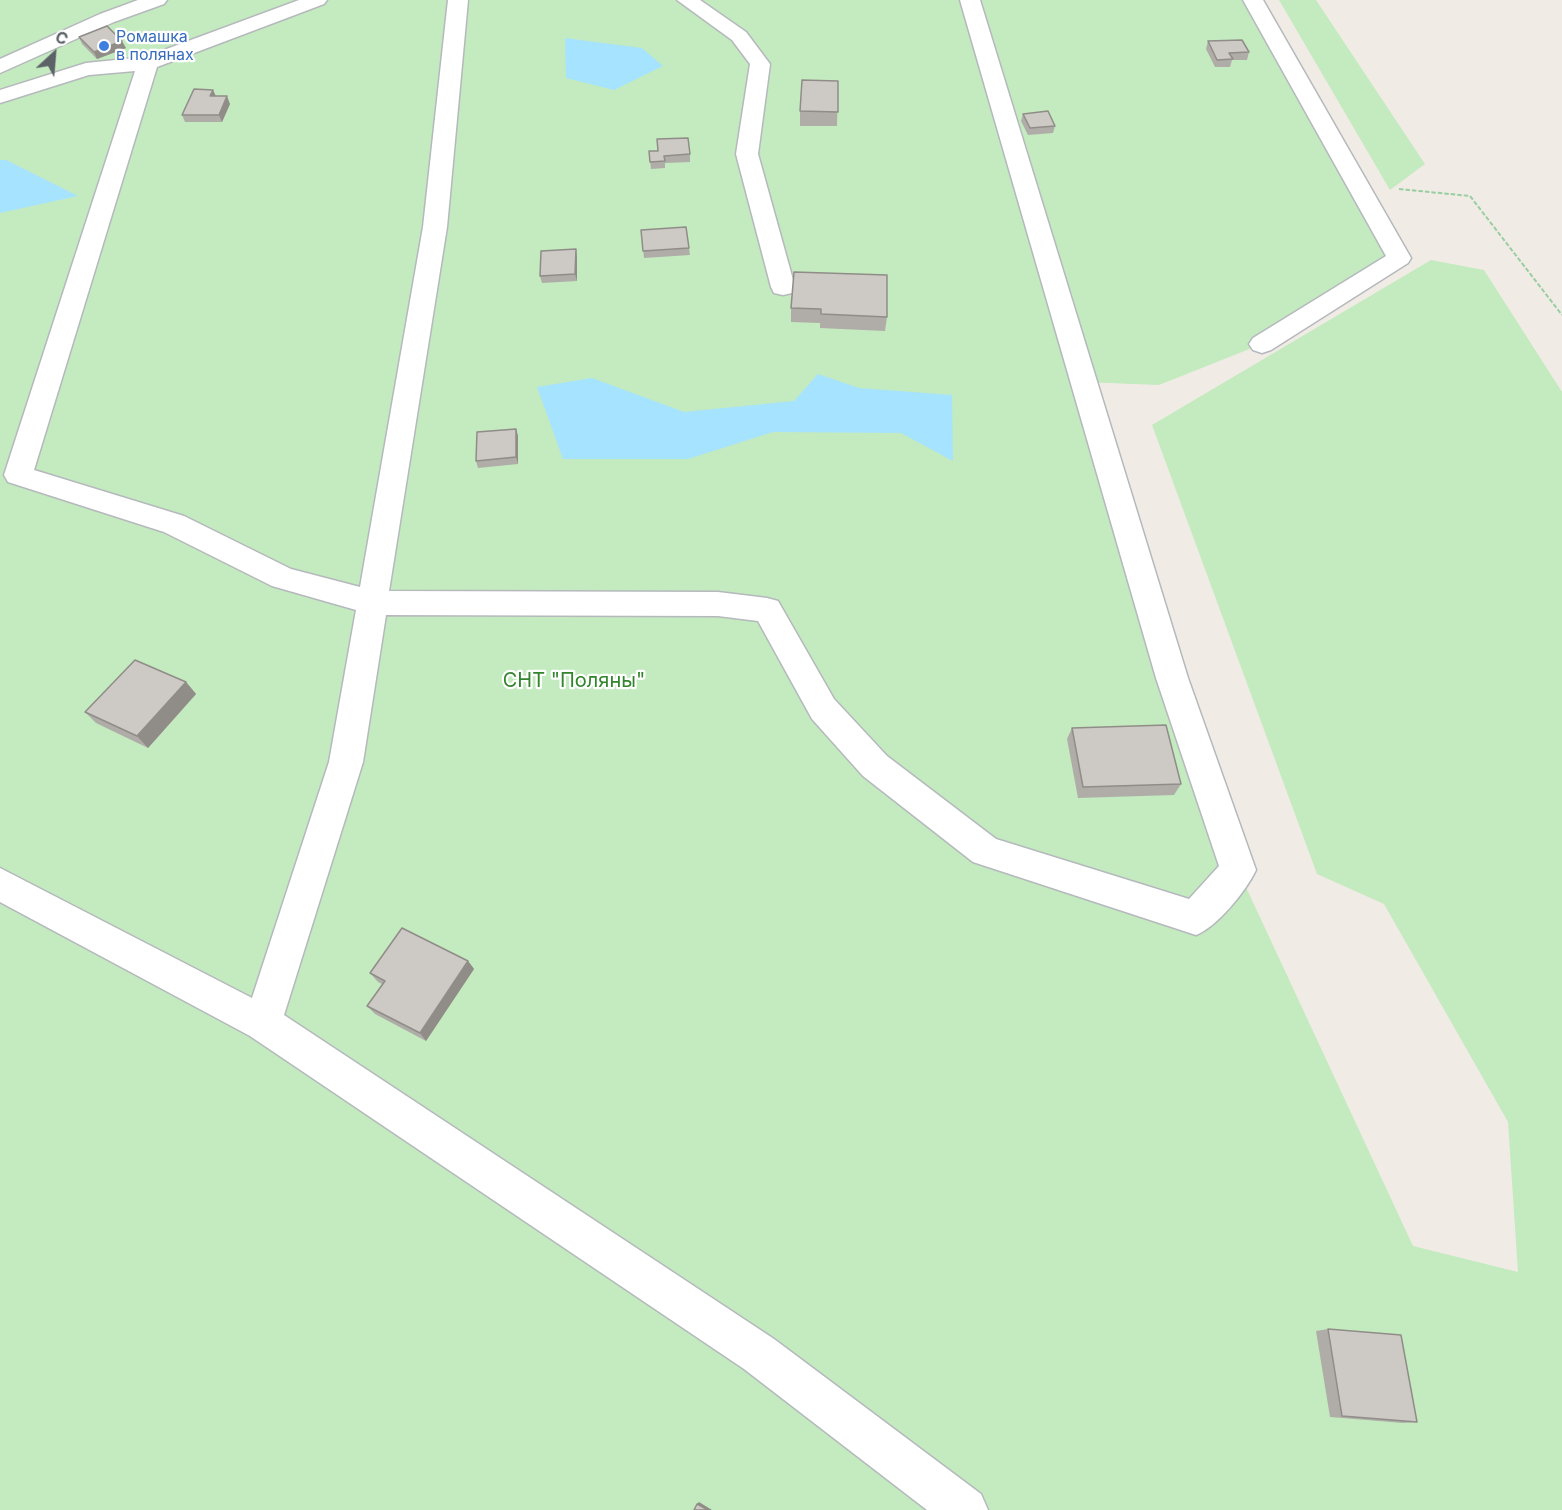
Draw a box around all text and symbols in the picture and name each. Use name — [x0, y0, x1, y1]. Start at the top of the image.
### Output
north arrow — [24, 24, 84, 84]
text: С — [52, 26, 72, 49]
place label: Ромашка в полянах — [116, 27, 194, 65]
marker: Ромашка в полянах — [97, 39, 111, 53]
park label: СНТ "Поляны" — [503, 669, 645, 693]

